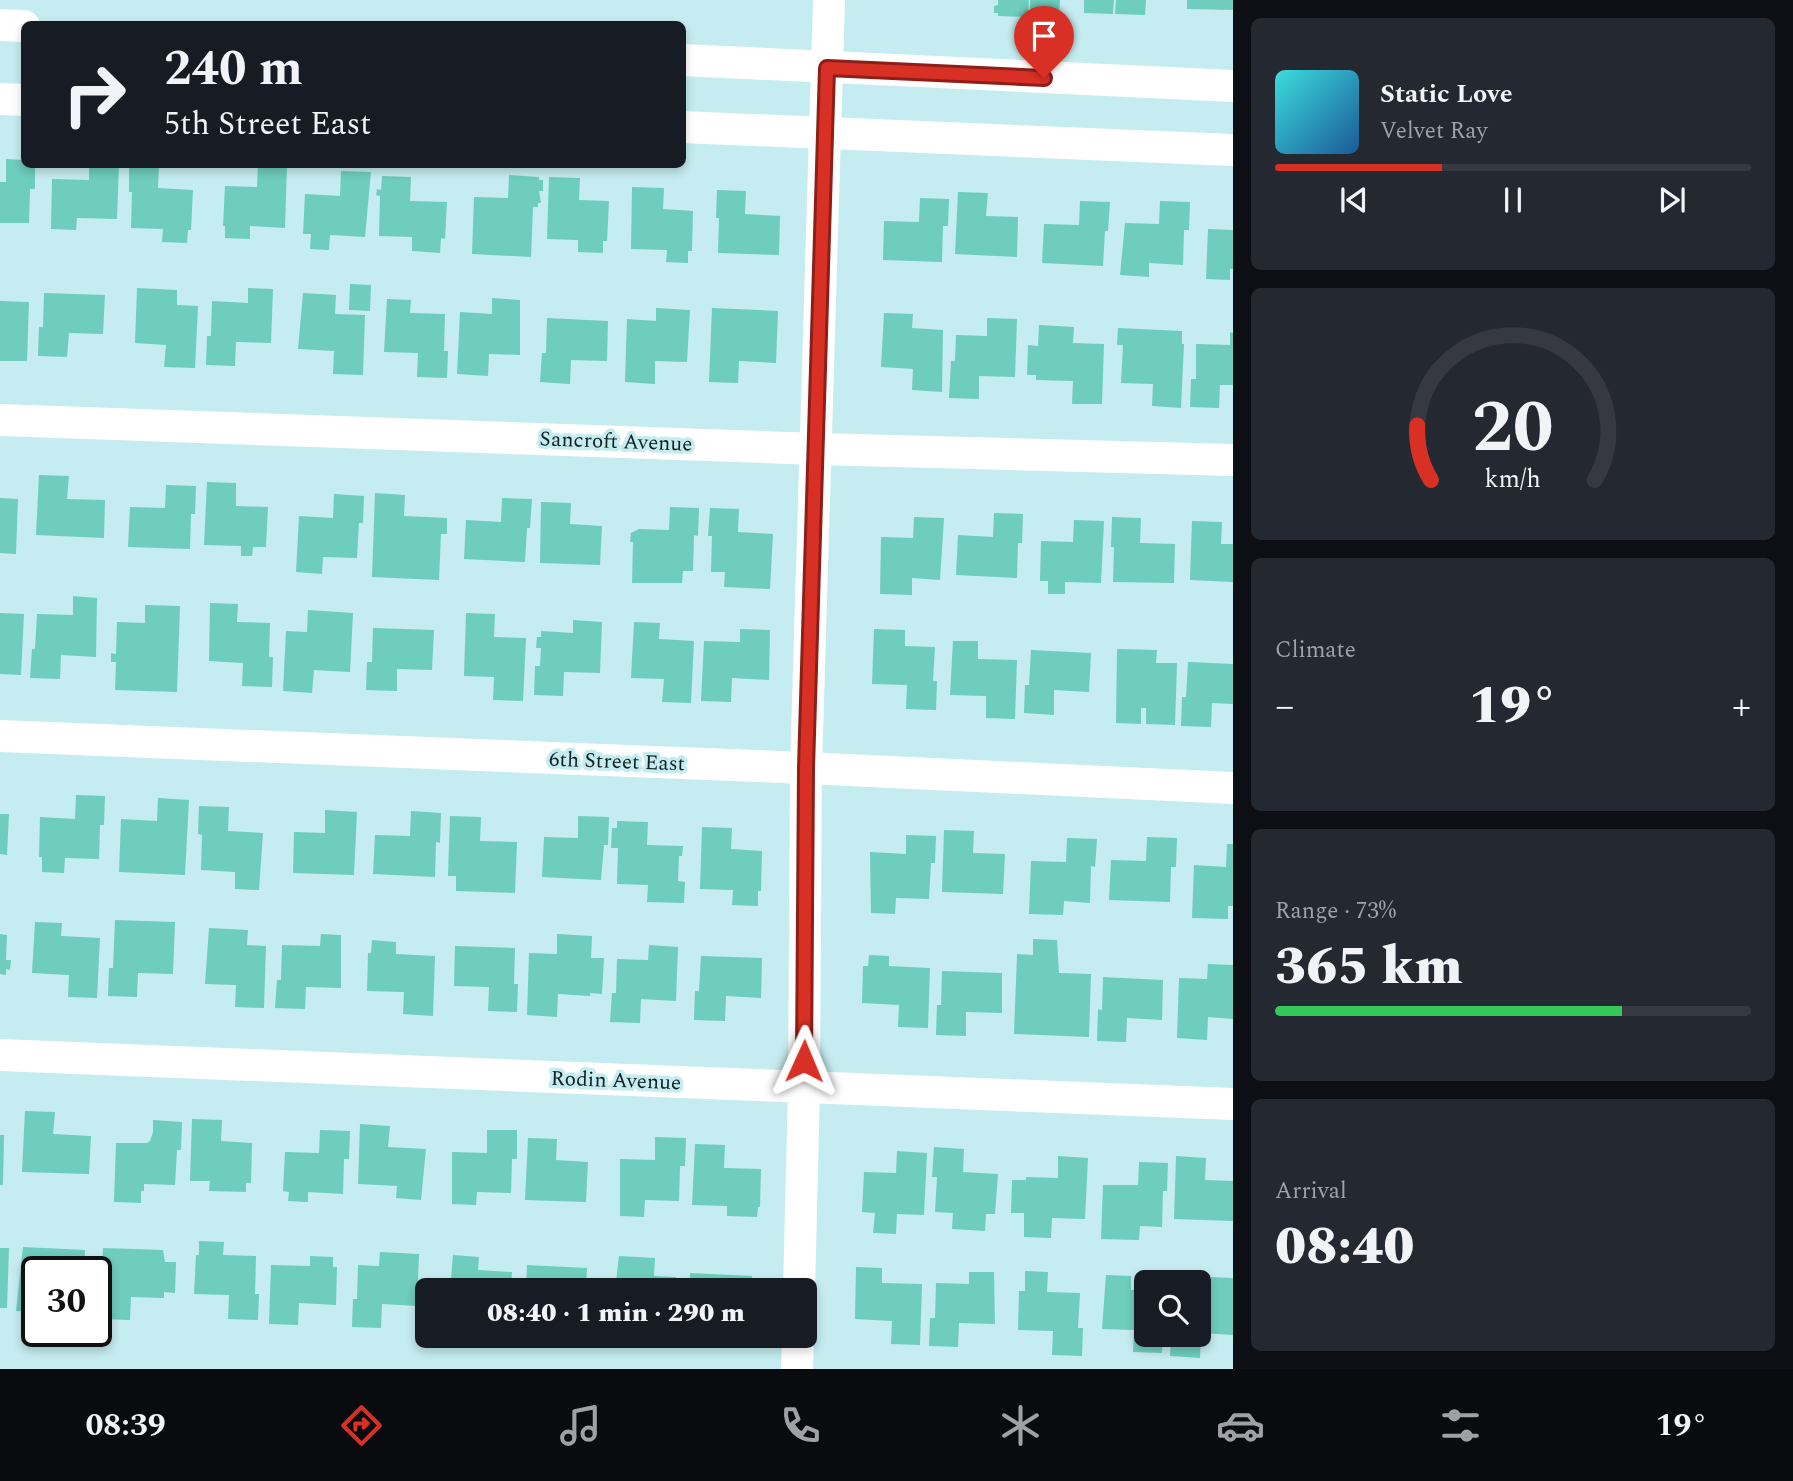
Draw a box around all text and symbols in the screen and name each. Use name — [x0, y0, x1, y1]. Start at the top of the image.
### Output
pin — [1014, 6, 1074, 78]
icon: arrive — [1025, 17, 1063, 55]
text: 240 m — [164, 32, 303, 107]
icon: right — [49, 49, 140, 140]
text: Static Love — [1380, 74, 1513, 114]
text: 5th Street East — [164, 100, 371, 149]
text: Velvet Ray — [1380, 114, 1487, 149]
icon: previous — [1335, 181, 1373, 219]
icon: pause — [1494, 181, 1532, 219]
icon: next — [1653, 181, 1691, 219]
text: 20 — [1472, 374, 1554, 485]
street label: Sancroft Avenue — [539, 423, 693, 461]
text: km/h — [1485, 461, 1541, 499]
text: Climate — [1275, 633, 1356, 668]
text: 19° — [1469, 667, 1557, 746]
text: − — [1275, 678, 1294, 736]
text: + — [1732, 678, 1751, 736]
street label: 6th Street East — [548, 744, 685, 780]
text: Range · 73% — [1275, 894, 1396, 929]
text: 365 km — [1275, 928, 1463, 1007]
position arrow — [767, 1024, 841, 1098]
street label: Rodin Avenue — [550, 1063, 682, 1099]
text: Arrival — [1275, 1174, 1347, 1209]
text: 08:40 — [1275, 1208, 1414, 1287]
speed limit sign: 30 — [21, 1256, 112, 1347]
map controls — [1134, 1270, 1211, 1347]
button: search — [1134, 1270, 1211, 1347]
text: 08:40 · 1 min · 290 m — [487, 1293, 745, 1333]
text: 08:39 — [85, 1401, 166, 1450]
icon: directions — [337, 1401, 386, 1450]
icon: music — [556, 1401, 605, 1450]
icon: phone — [776, 1401, 825, 1450]
icon: climate — [996, 1401, 1045, 1450]
icon: car — [1216, 1401, 1265, 1450]
icon: filters — [1436, 1401, 1485, 1450]
text: 19° — [1656, 1401, 1708, 1450]

